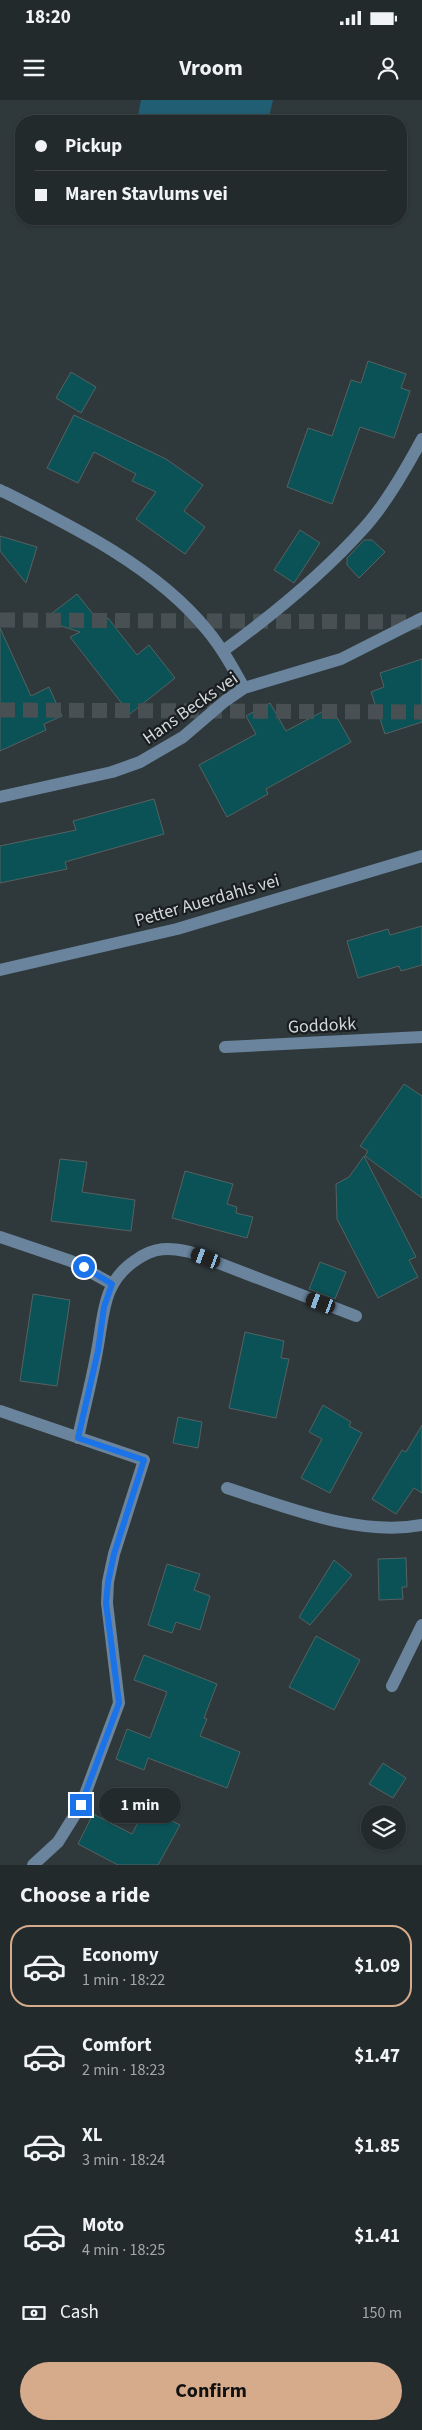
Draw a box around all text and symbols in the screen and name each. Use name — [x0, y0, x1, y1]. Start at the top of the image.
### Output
text: 18:20 — [25, 4, 71, 31]
text: Vroom — [179, 52, 243, 84]
icon: menu — [20, 54, 48, 82]
icon: person — [374, 54, 402, 82]
text: Pickup — [65, 133, 122, 160]
text: Maren Stavlums vei — [65, 181, 228, 208]
street label: Hans Becks vei — [138, 666, 243, 751]
street label: Petter Auerdahls vei — [132, 868, 282, 933]
street label: Goddokk — [287, 1011, 357, 1040]
car — [189, 1246, 222, 1270]
route start — [73, 1256, 95, 1278]
car — [304, 1291, 337, 1315]
callout: 1 min — [98, 1788, 181, 1822]
route end — [70, 1794, 92, 1816]
text: 1 min — [121, 1794, 159, 1816]
map controls — [361, 1805, 406, 1850]
button: layers — [361, 1805, 406, 1850]
text: Choose a ride — [20, 1879, 150, 1911]
text: Economy — [82, 1942, 159, 1969]
icon: car — [22, 1944, 67, 1989]
text: $1.09 — [354, 1953, 400, 1980]
text: 1 min · 18:22 — [82, 1969, 165, 1991]
text: Comfort — [82, 2032, 152, 2059]
icon: car — [22, 2034, 67, 2079]
text: $1.47 — [354, 2043, 400, 2070]
text: 2 min · 18:23 — [82, 2059, 165, 2081]
text: XL — [82, 2122, 103, 2149]
icon: car — [22, 2124, 67, 2169]
text: $1.85 — [354, 2133, 400, 2160]
text: 3 min · 18:24 — [82, 2149, 165, 2171]
text: Moto — [82, 2212, 124, 2239]
icon: car — [22, 2214, 67, 2259]
text: $1.41 — [354, 2223, 400, 2250]
text: 4 min · 18:25 — [82, 2239, 165, 2261]
icon: cash — [20, 2299, 48, 2327]
text: Cash — [60, 2299, 99, 2326]
text: 150 m — [362, 2302, 402, 2324]
button: Confirm — [20, 2362, 402, 2420]

